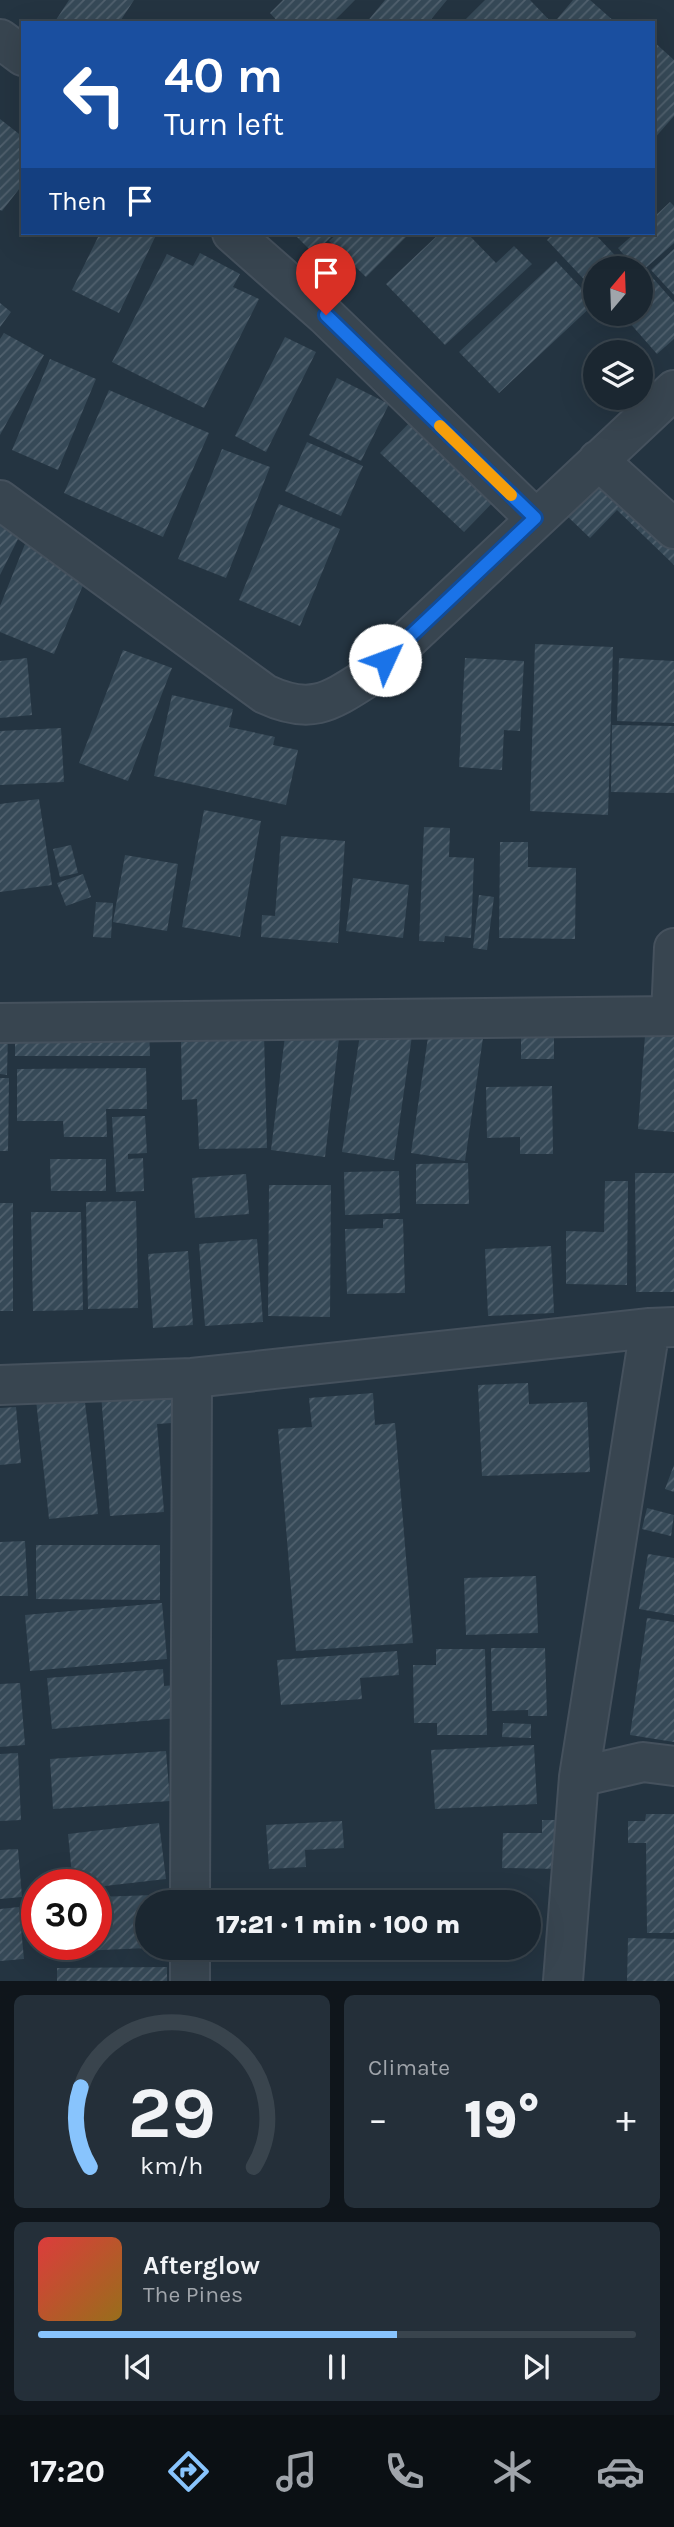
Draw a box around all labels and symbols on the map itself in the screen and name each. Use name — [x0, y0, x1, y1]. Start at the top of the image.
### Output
pin — [296, 243, 356, 315]
north arrow — [583, 256, 653, 326]
position arrow — [348, 623, 422, 697]
speed limit sign: 30 — [21, 1869, 112, 1960]

